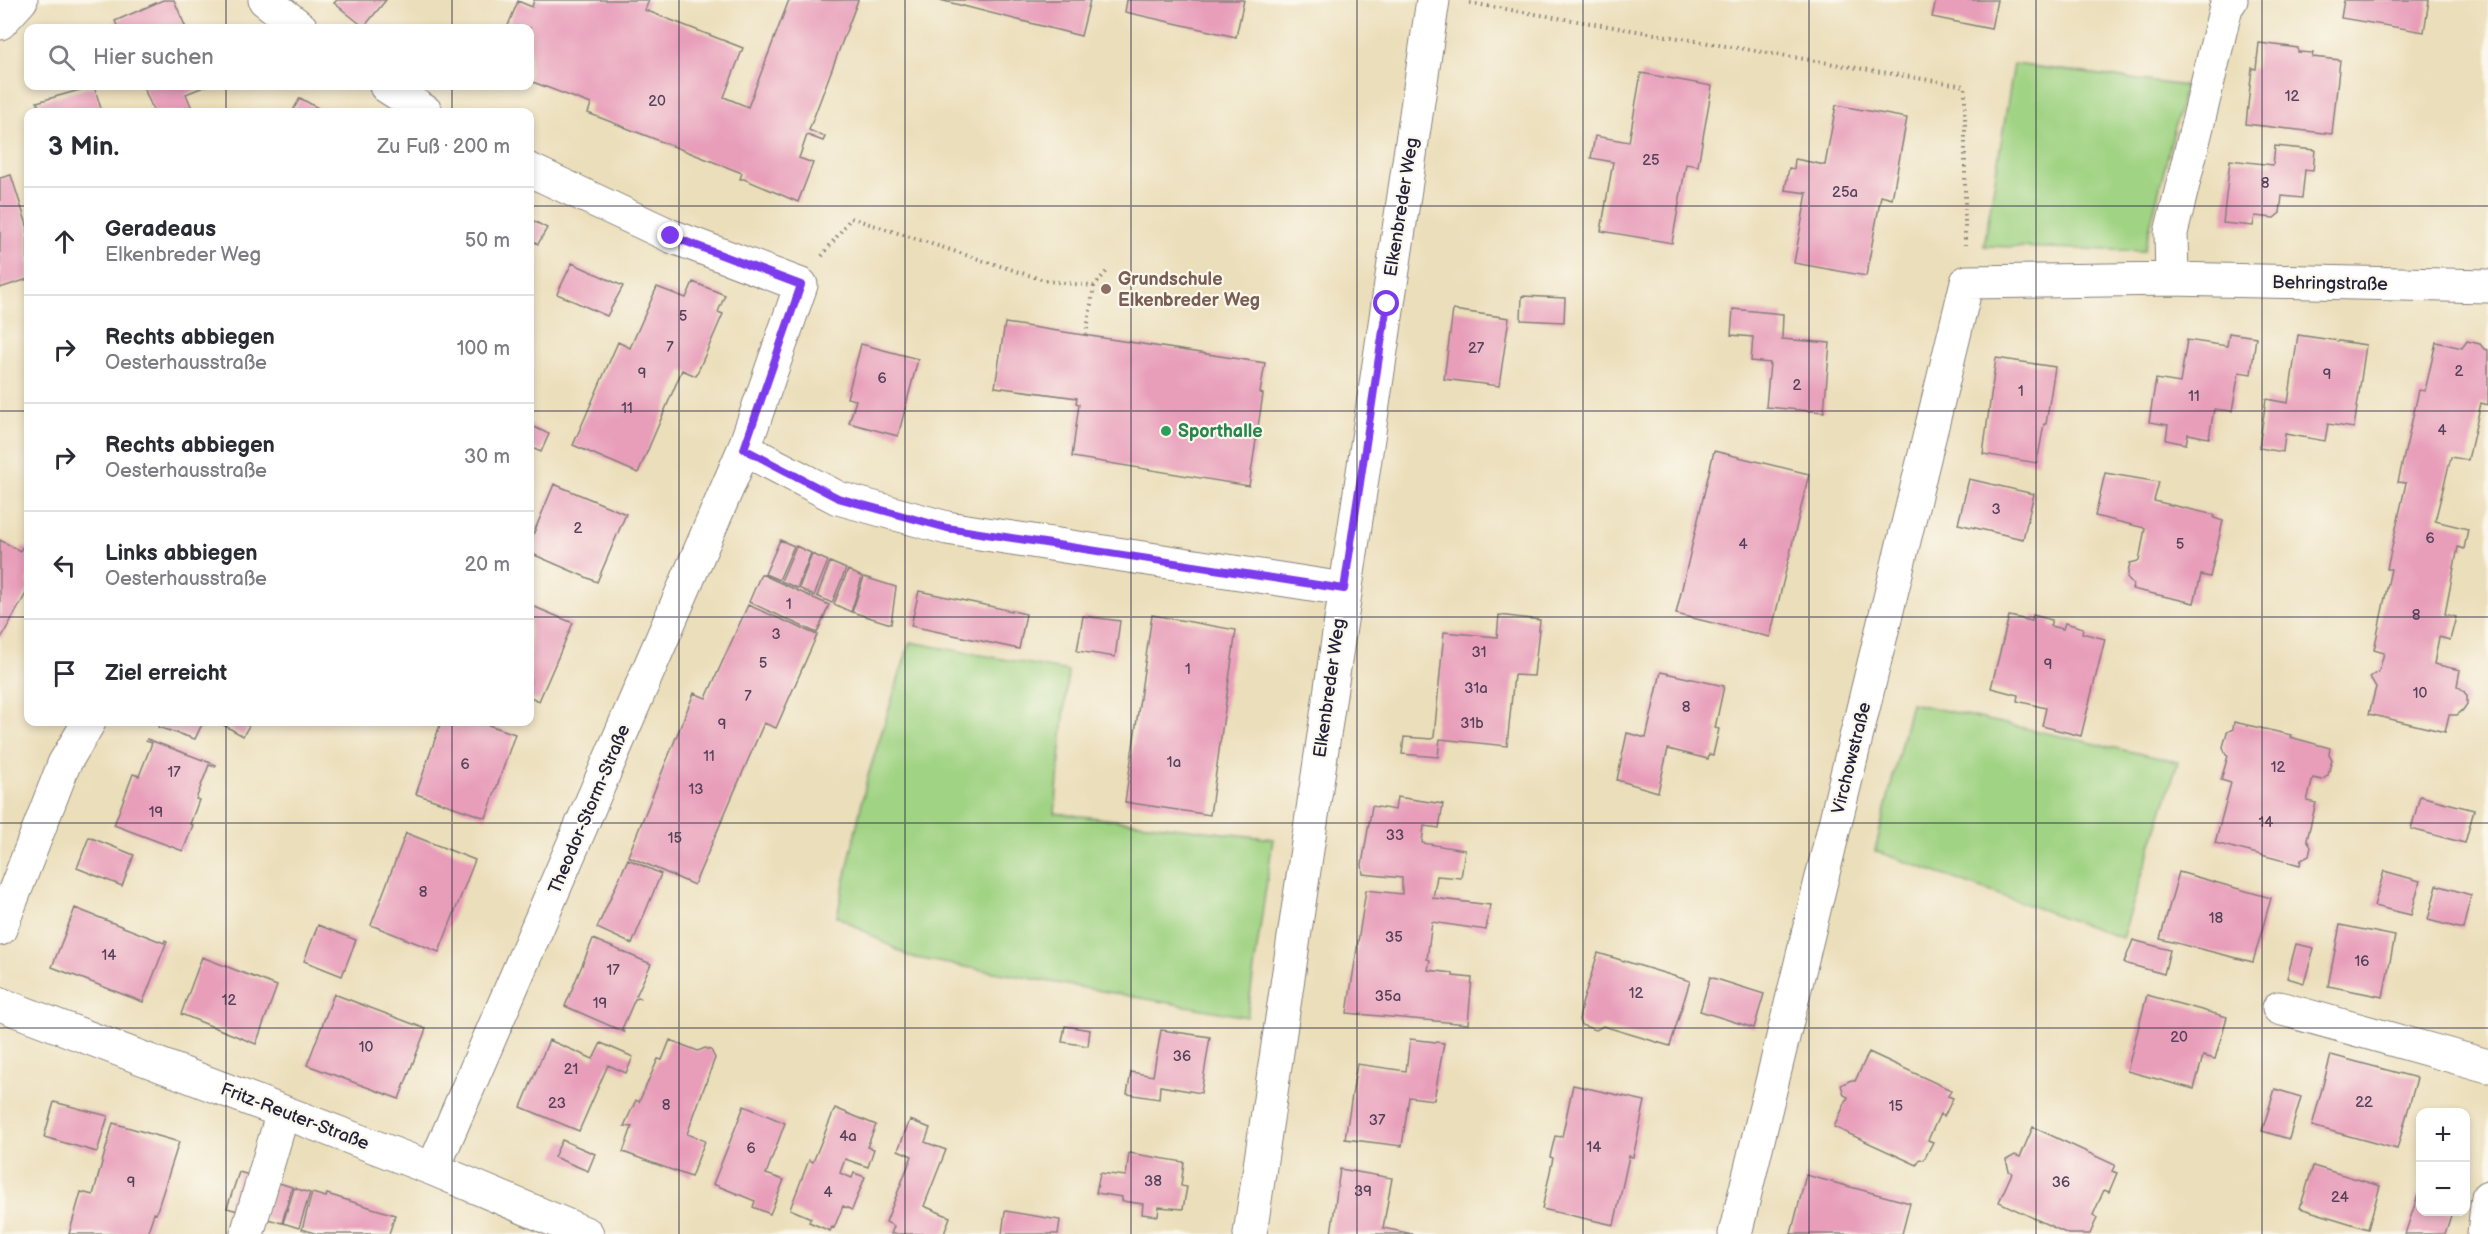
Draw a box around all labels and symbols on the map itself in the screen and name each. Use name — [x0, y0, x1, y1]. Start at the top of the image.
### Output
house number: 12 — [2285, 87, 2299, 106]
house number: 20 — [648, 92, 666, 111]
street label: Elkenbreder Weg — [1380, 136, 1423, 278]
house number: 25 — [1642, 151, 1660, 170]
house number: 8 — [2261, 174, 2270, 193]
house number: 25a — [1832, 183, 1858, 202]
route end — [657, 222, 683, 248]
place label: Grundschule Elkenbreder Weg — [1118, 269, 1260, 311]
street label: Behringstraße — [2272, 272, 2388, 295]
marker: Grundschule Elkenbreder Weg — [1099, 282, 1113, 296]
route start — [1373, 290, 1399, 316]
house number: 5 — [679, 307, 687, 326]
house number: 7 — [666, 338, 674, 357]
house number: 27 — [1468, 339, 1485, 358]
house number: 2 — [2455, 362, 2464, 381]
house number: 9 — [638, 364, 646, 383]
house number: 9 — [2323, 365, 2331, 384]
house number: 6 — [877, 369, 887, 388]
house number: 2 — [1793, 376, 1802, 395]
house number: 1 — [2018, 382, 2024, 401]
house number: 11 — [2188, 387, 2200, 406]
house number: 11 — [621, 399, 633, 418]
place label: Sporthalle — [1178, 421, 1263, 442]
house number: 4 — [2437, 421, 2447, 440]
marker: Sporthalle — [1159, 424, 1173, 438]
house number: 3 — [1991, 500, 2001, 519]
house number: 2 — [574, 519, 583, 538]
house number: 6 — [2425, 529, 2435, 548]
house number: 4 — [1738, 535, 1748, 554]
house number: 5 — [2176, 535, 2184, 554]
house number: 1 — [786, 595, 792, 614]
house number: 8 — [2412, 606, 2421, 625]
street label: Elkenbreder Weg — [1309, 617, 1350, 759]
house number: 3 — [771, 625, 781, 644]
house number: 31 — [1471, 643, 1487, 662]
house number: 5 — [759, 654, 767, 673]
house number: 9 — [2044, 655, 2052, 674]
house number: 1 — [1185, 660, 1191, 679]
house number: 31a — [1464, 679, 1488, 698]
house number: 10 — [2413, 684, 2427, 703]
house number: 7 — [744, 687, 752, 706]
house number: 8 — [1682, 698, 1691, 717]
street label: Virchowstraße — [1827, 700, 1876, 816]
house number: 31b — [1460, 714, 1484, 733]
house number: 9 — [718, 715, 726, 734]
street label: Theodor-Storm-Straße — [544, 721, 635, 897]
house number: 11 — [703, 747, 715, 766]
house number: 1a — [1167, 753, 1181, 772]
house number: 6 — [460, 755, 470, 774]
house number: 12 — [2271, 758, 2285, 777]
house number: 17 — [167, 763, 181, 782]
house number: 13 — [688, 780, 704, 799]
house number: 19 — [149, 803, 163, 822]
house number: 14 — [2259, 813, 2273, 832]
house number: 33 — [1386, 826, 1404, 845]
house number: 15 — [668, 829, 682, 848]
house number: 8 — [419, 883, 428, 902]
house number: 18 — [2209, 909, 2224, 928]
house number: 35 — [1385, 928, 1403, 947]
house number: 14 — [102, 946, 116, 965]
house number: 16 — [2355, 952, 2369, 971]
house number: 17 — [606, 961, 620, 980]
house number: 12 — [1629, 984, 1643, 1003]
house number: 35a — [1375, 987, 1401, 1006]
house number: 12 — [222, 991, 236, 1010]
house number: 19 — [593, 994, 607, 1013]
house number: 20 — [2170, 1028, 2188, 1047]
house number: 10 — [359, 1038, 373, 1057]
house number: 36 — [1173, 1047, 1191, 1066]
house number: 21 — [564, 1060, 578, 1079]
street label: Fritz-Reuter-Straße — [218, 1078, 372, 1155]
house number: 22 — [2355, 1093, 2373, 1112]
house number: 23 — [548, 1094, 566, 1113]
house number: 8 — [662, 1096, 671, 1115]
house number: 15 — [1889, 1097, 1903, 1116]
house number: 37 — [1369, 1111, 1386, 1130]
house number: 4a — [839, 1127, 857, 1146]
house number: 14 — [1587, 1138, 1601, 1157]
house number: 6 — [746, 1139, 756, 1158]
house number: 38 — [1144, 1172, 1162, 1191]
house number: 9 — [127, 1173, 135, 1192]
house number: 36 — [2052, 1173, 2070, 1192]
house number: 39 — [1354, 1182, 1372, 1201]
house number: 4 — [823, 1183, 833, 1202]
house number: 24 — [2331, 1188, 2349, 1207]

